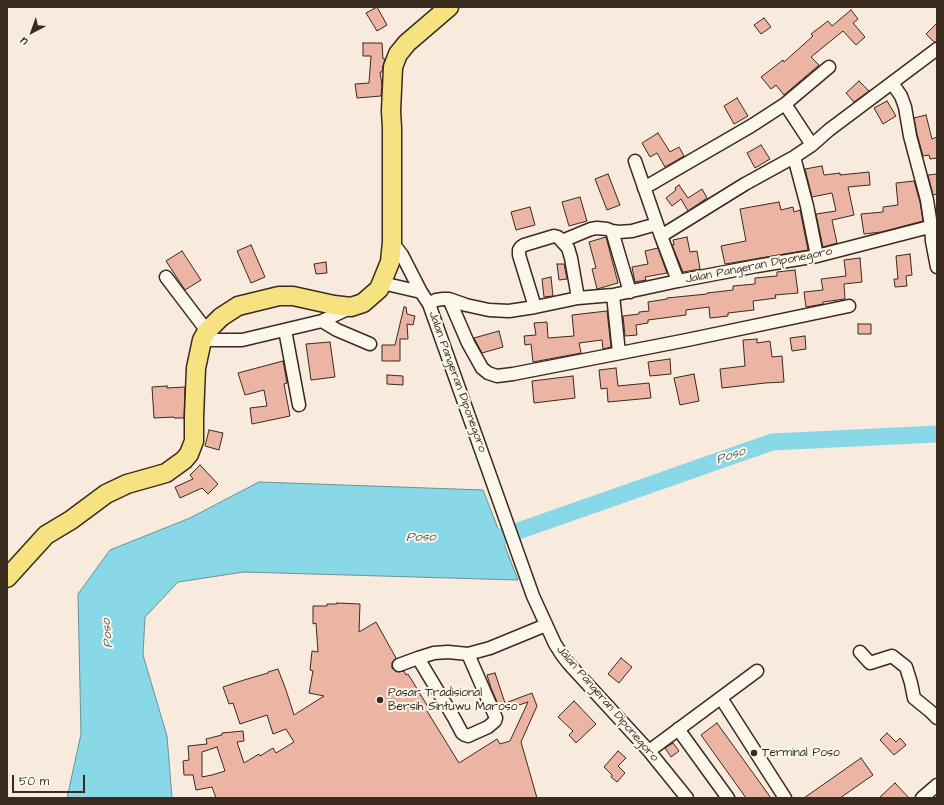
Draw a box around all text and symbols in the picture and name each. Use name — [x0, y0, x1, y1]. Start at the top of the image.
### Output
north arrow — [12, 12, 52, 52]
text: U — [17, 34, 31, 49]
street label: Jalan Pangeran Diponegoro — [684, 245, 834, 287]
street label: Jalan Pangeran Diponegoro — [425, 310, 489, 454]
water label: Poso — [715, 444, 747, 468]
water label: Poso — [406, 530, 436, 546]
water label: Poso — [99, 618, 117, 648]
street label: Jalan Pangeran Diponegoro — [553, 643, 661, 765]
place label: Pasar Tradisional Bersih Sintuwu Maroso — [388, 686, 517, 714]
marker: Pasar Tradisional Bersih Sintuwu Maroso — [375, 695, 385, 705]
place label: Terminal Poso — [762, 746, 840, 760]
marker: Terminal Poso — [749, 748, 759, 758]
scale bar — [14, 767, 87, 793]
text: 50 m — [19, 773, 49, 790]

